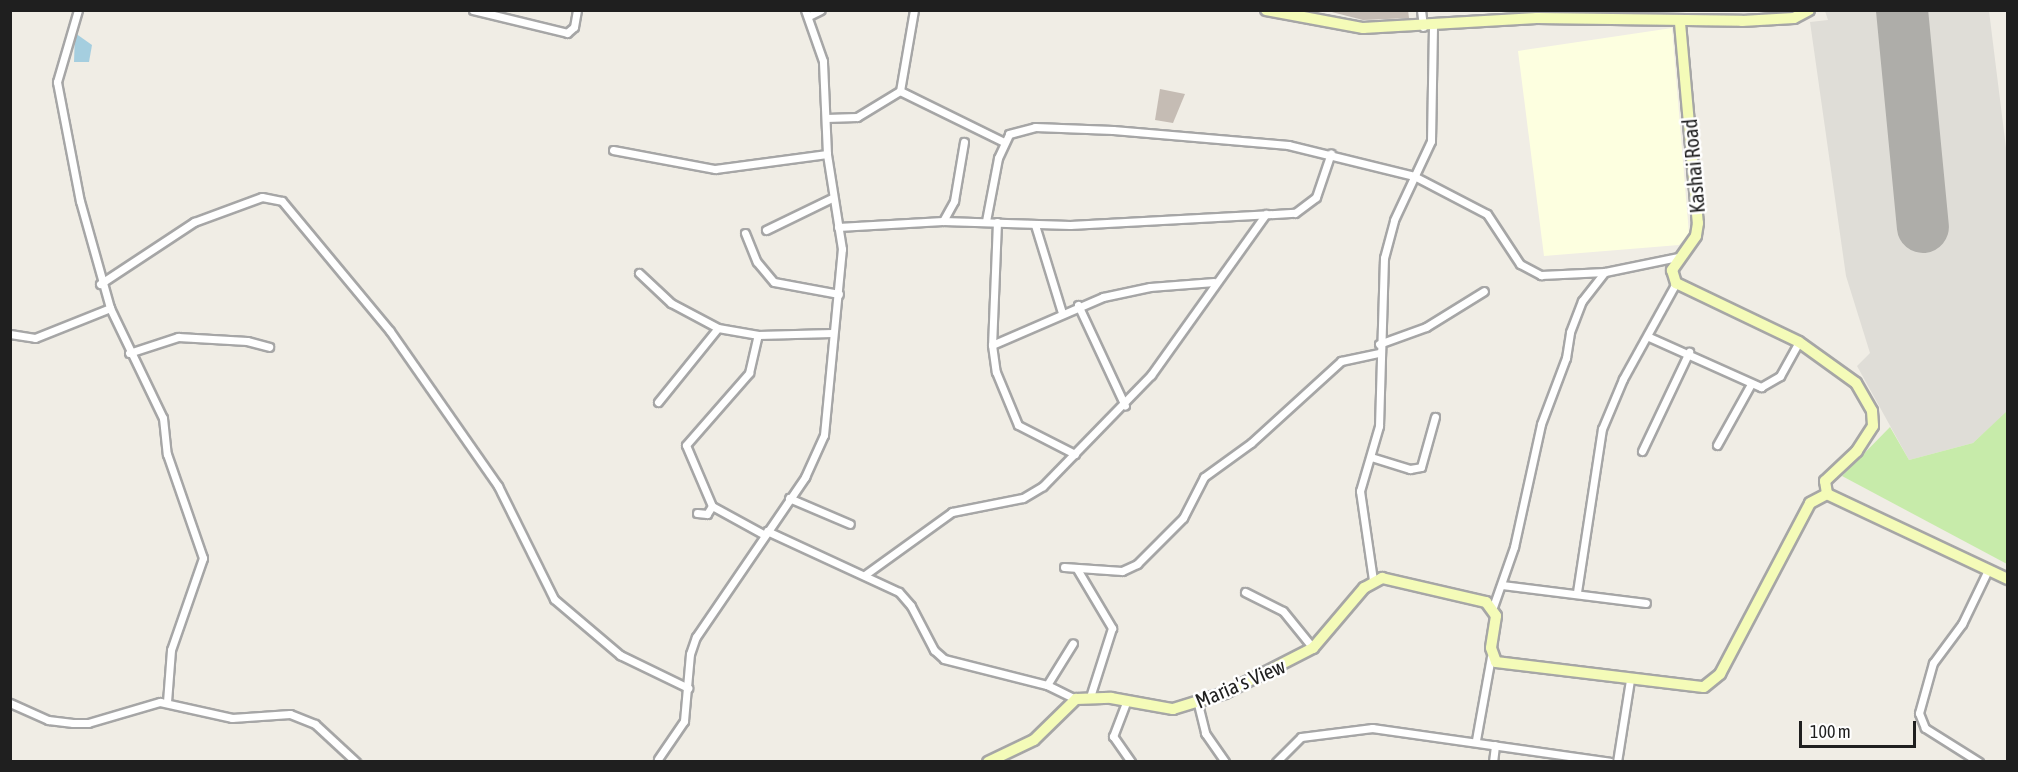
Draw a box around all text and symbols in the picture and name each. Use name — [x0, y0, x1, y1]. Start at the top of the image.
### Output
street label: Kashai Road — [1676, 118, 1710, 214]
street label: Maria's View — [1191, 653, 1289, 713]
scale bar — [1802, 709, 1919, 747]
text: 100 m — [1810, 721, 1851, 742]

